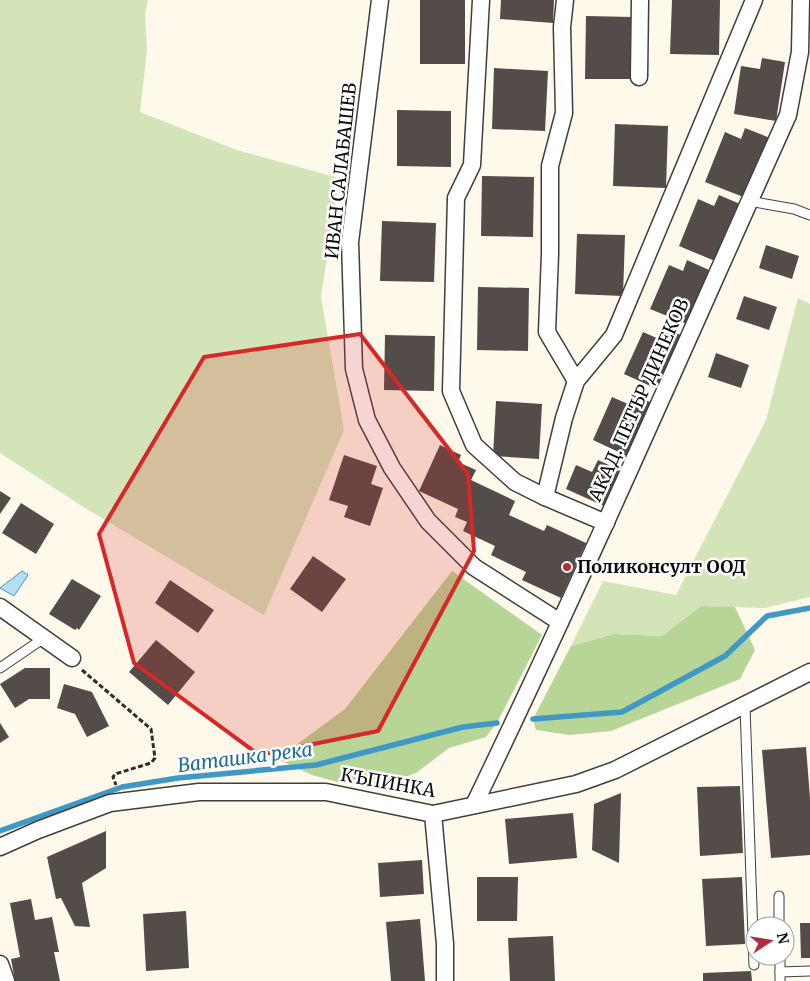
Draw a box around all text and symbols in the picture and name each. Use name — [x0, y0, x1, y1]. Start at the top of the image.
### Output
street label: ИВАН САЛАБАШЕВ — [320, 82, 361, 260]
street label: АКАД. ПЕТЪР ДИНЕКОВ — [583, 295, 694, 506]
place label: Поликонсулт ООД — [577, 555, 746, 578]
marker: Поликонсулт ООД — [561, 561, 573, 573]
water label: Ваташка река — [176, 737, 314, 777]
street label: КЪПИНКА — [339, 763, 438, 802]
north arrow — [745, 916, 795, 966]
text: N — [773, 931, 793, 946]

